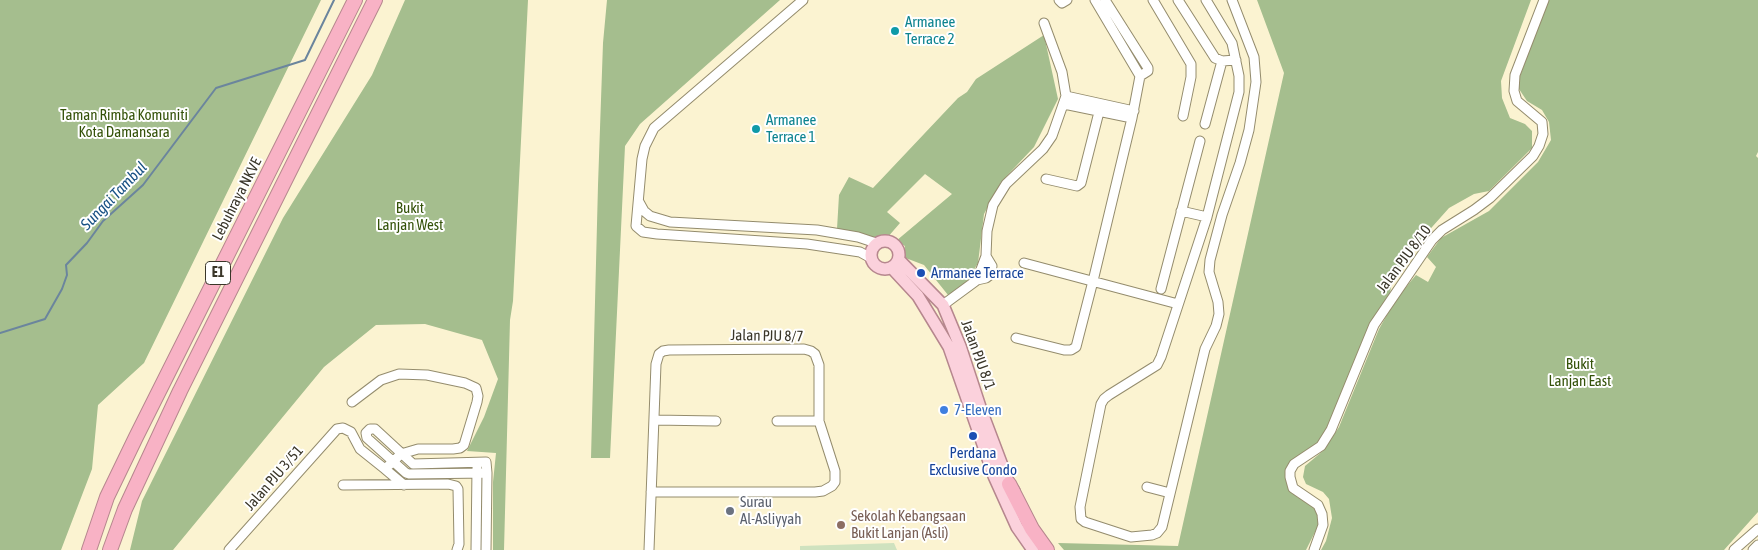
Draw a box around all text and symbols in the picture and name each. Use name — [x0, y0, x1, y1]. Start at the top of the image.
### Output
place label: Armanee Terrace 2 — [905, 13, 955, 48]
marker: Armanee Terrace 2 — [889, 25, 901, 37]
park label: Taman Rimba Komuniti Kota Damansara — [60, 106, 188, 141]
place label: Armanee Terrace 1 — [766, 111, 816, 146]
marker: Armanee Terrace 1 — [750, 123, 762, 135]
street label: Lebuhraya NKVE — [208, 155, 266, 243]
water label: Sungai Tambul — [77, 158, 151, 234]
park label: Bukit Lanjan West — [377, 199, 443, 234]
street label: Jalan PJU 8/10 — [1373, 222, 1435, 296]
road number: E1 — [206, 262, 230, 284]
place label: Armanee Terrace — [931, 264, 1024, 282]
marker: Armanee Terrace — [915, 267, 927, 279]
street label: Jalan PJU 8/1 — [957, 318, 999, 392]
street label: Jalan PJU 8/7 — [730, 326, 804, 346]
park label: Bukit Lanjan East — [1549, 355, 1611, 390]
place label: 7-Eleven — [954, 401, 1002, 419]
marker: 7-Eleven — [938, 404, 950, 416]
marker: Perdana Exclusive Condo — [967, 430, 979, 442]
street label: Jalan PJU 3/51 — [241, 442, 307, 514]
place label: Perdana Exclusive Condo — [929, 444, 1017, 479]
place label: Surau Al-Asliyyah — [740, 493, 802, 528]
marker: Surau Al-Asliyyah — [724, 505, 736, 517]
place label: Sekolah Kebangsaan Bukit Lanjan (Asli) — [851, 507, 966, 542]
marker: Sekolah Kebangsaan Bukit Lanjan (Asli) — [835, 519, 847, 531]

